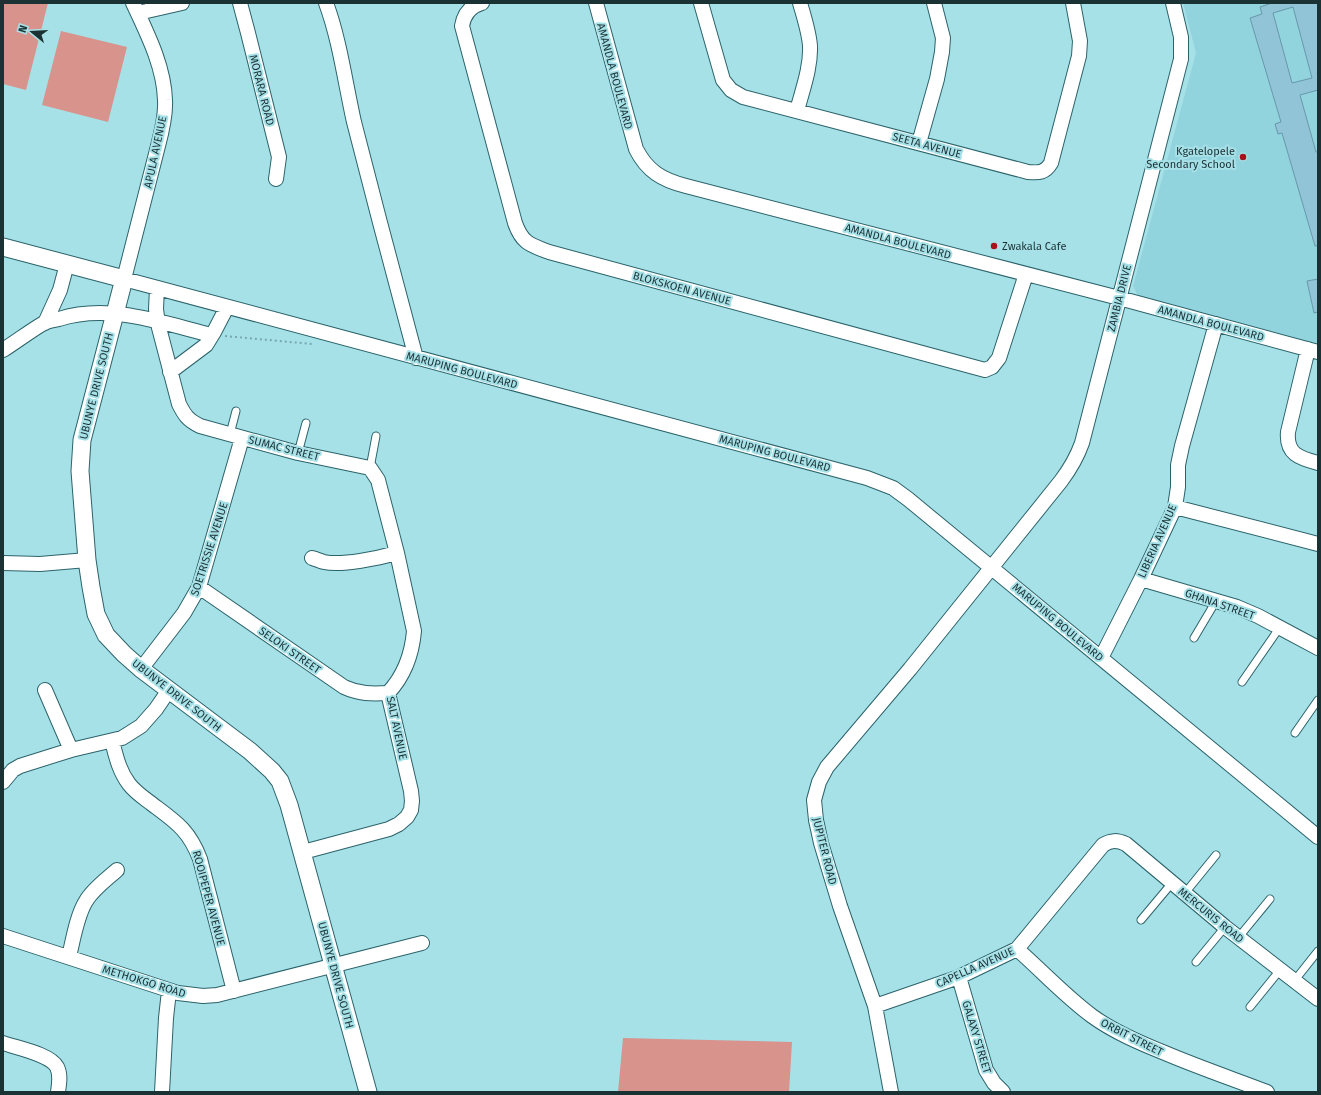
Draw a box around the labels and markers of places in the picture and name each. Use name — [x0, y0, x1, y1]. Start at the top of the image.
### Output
place label: Kgatelopele Secondary School — [1146, 145, 1235, 171]
marker: Kgatelopele Secondary School — [1238, 152, 1248, 162]
place label: Zwakala Cafe — [1002, 240, 1066, 253]
marker: Zwakala Cafe — [989, 241, 999, 251]

